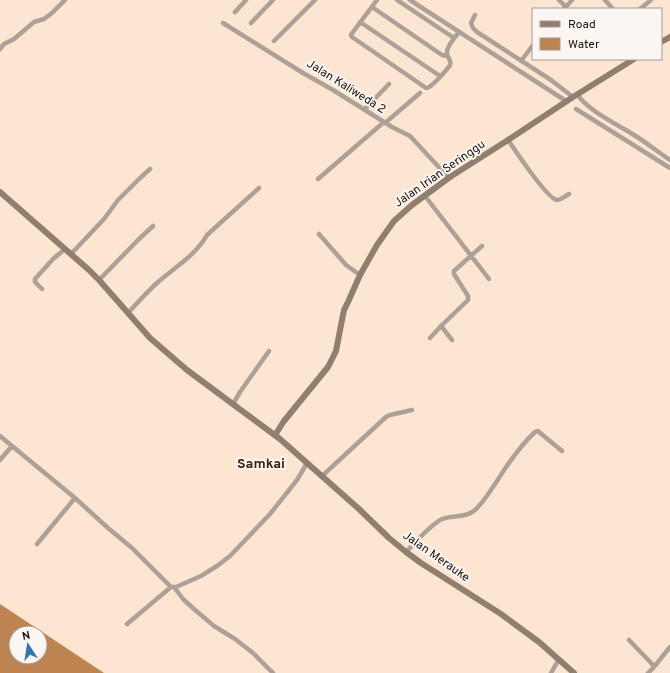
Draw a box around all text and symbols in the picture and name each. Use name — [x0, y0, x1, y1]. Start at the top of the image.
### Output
legend — [532, 8, 662, 60]
text: Road — [568, 17, 596, 33]
text: Water — [568, 37, 600, 53]
street label: Jalan Kaliweda 2 — [303, 56, 389, 118]
street label: Jalan Irian Seringgu — [391, 137, 489, 211]
district label: Samkai — [237, 456, 285, 473]
street label: Jalan Merauke — [399, 528, 473, 586]
north arrow — [8, 625, 48, 665]
text: N — [21, 629, 31, 644]

